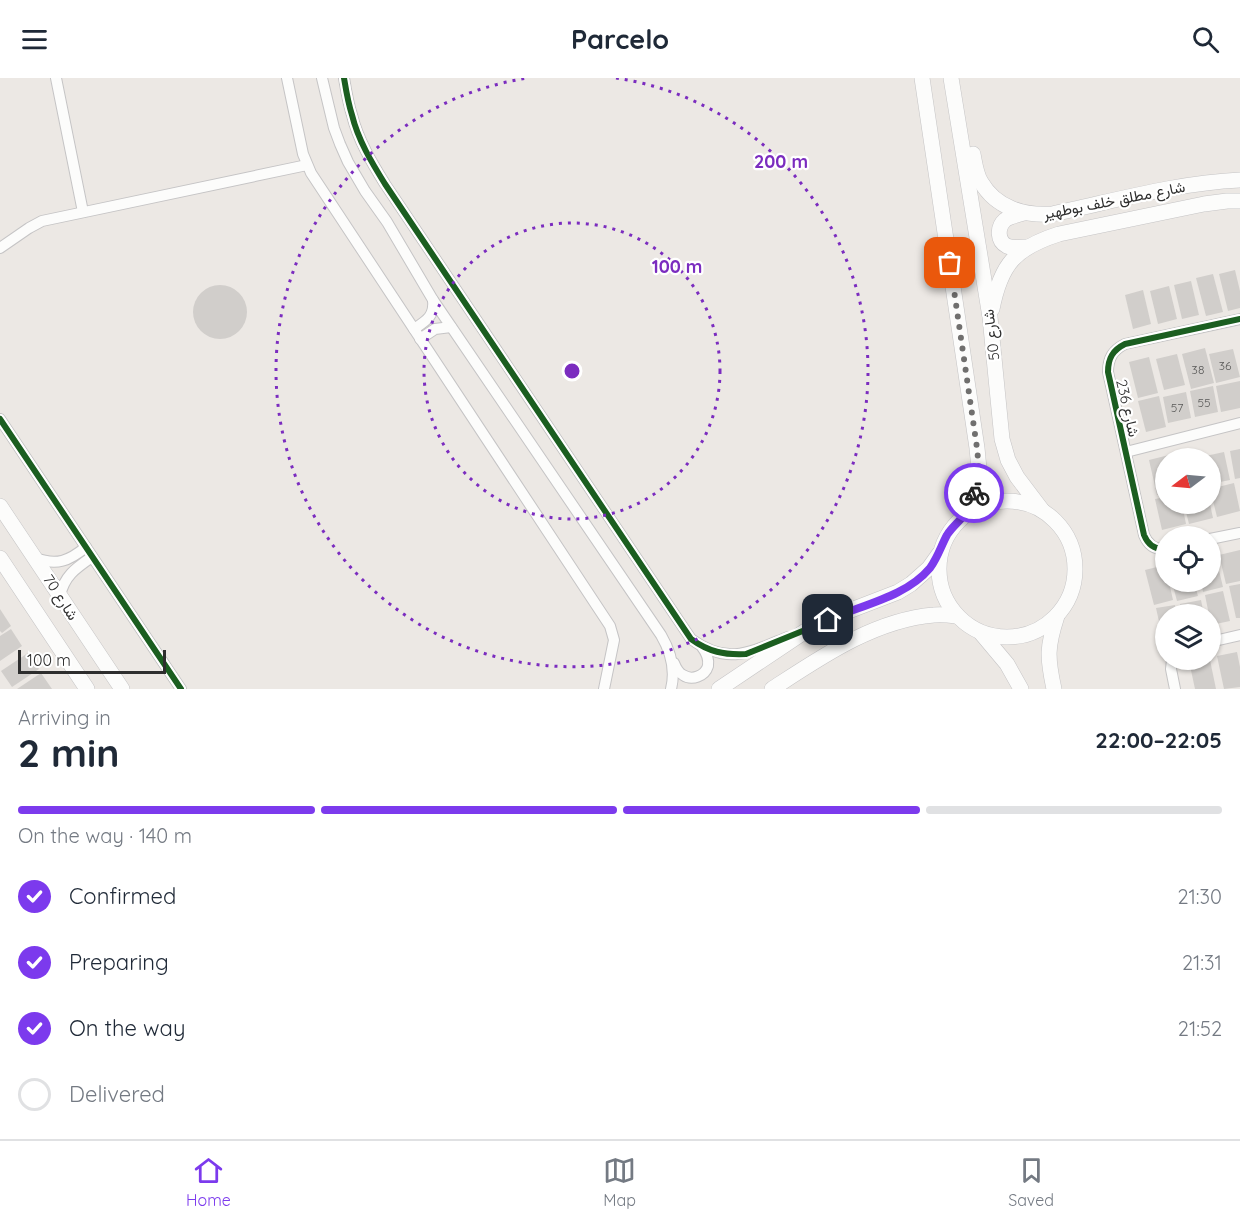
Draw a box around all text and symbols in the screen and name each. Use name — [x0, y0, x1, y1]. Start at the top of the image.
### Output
text: Parcelo — [571, 22, 669, 56]
icon: menu — [18, 23, 51, 56]
icon: search — [1189, 23, 1222, 56]
text: 200 m — [754, 150, 808, 173]
street label: شارع مطلق خلف بوطهير — [1040, 177, 1187, 225]
pin — [924, 237, 975, 288]
icon: bag — [933, 246, 966, 279]
text: 100 m — [652, 255, 702, 278]
street label: شارع 50 — [978, 308, 1006, 362]
house number: 36 — [1219, 358, 1232, 373]
centre of rings — [562, 361, 582, 381]
house number: 38 — [1192, 362, 1204, 377]
street label: شارع 236 — [1110, 377, 1144, 439]
house number: 55 — [1197, 395, 1211, 410]
house number: 57 — [1171, 400, 1183, 415]
north arrow — [1155, 448, 1221, 514]
map controls — [1155, 448, 1221, 670]
courier — [944, 463, 1004, 523]
icon: bike — [958, 477, 991, 510]
button: locate — [1155, 526, 1221, 592]
street label: شارع 70 — [37, 570, 83, 625]
pin — [802, 594, 853, 645]
icon: home — [811, 603, 844, 636]
button: layers — [1155, 604, 1221, 670]
scale bar — [18, 647, 166, 674]
text: 100 m — [27, 650, 71, 670]
text: Arriving in — [18, 705, 111, 730]
text: 22:00–22:05 — [1095, 726, 1222, 754]
text: 2 min — [18, 728, 120, 777]
text: On the way · 140 m — [18, 823, 192, 848]
icon: check — [18, 880, 51, 913]
text: Confirmed — [69, 882, 176, 910]
text: 21:30 — [1177, 884, 1222, 909]
icon: check — [18, 946, 51, 979]
text: Preparing — [69, 948, 169, 976]
text: 21:31 — [1182, 950, 1222, 975]
icon: check — [18, 1012, 51, 1045]
text: On the way — [69, 1014, 185, 1042]
text: 21:52 — [1178, 1016, 1222, 1041]
text: Delivered — [69, 1080, 165, 1108]
tab: Home — [186, 1154, 231, 1210]
tab: Map — [603, 1154, 636, 1210]
tab: Saved — [1008, 1154, 1054, 1210]

